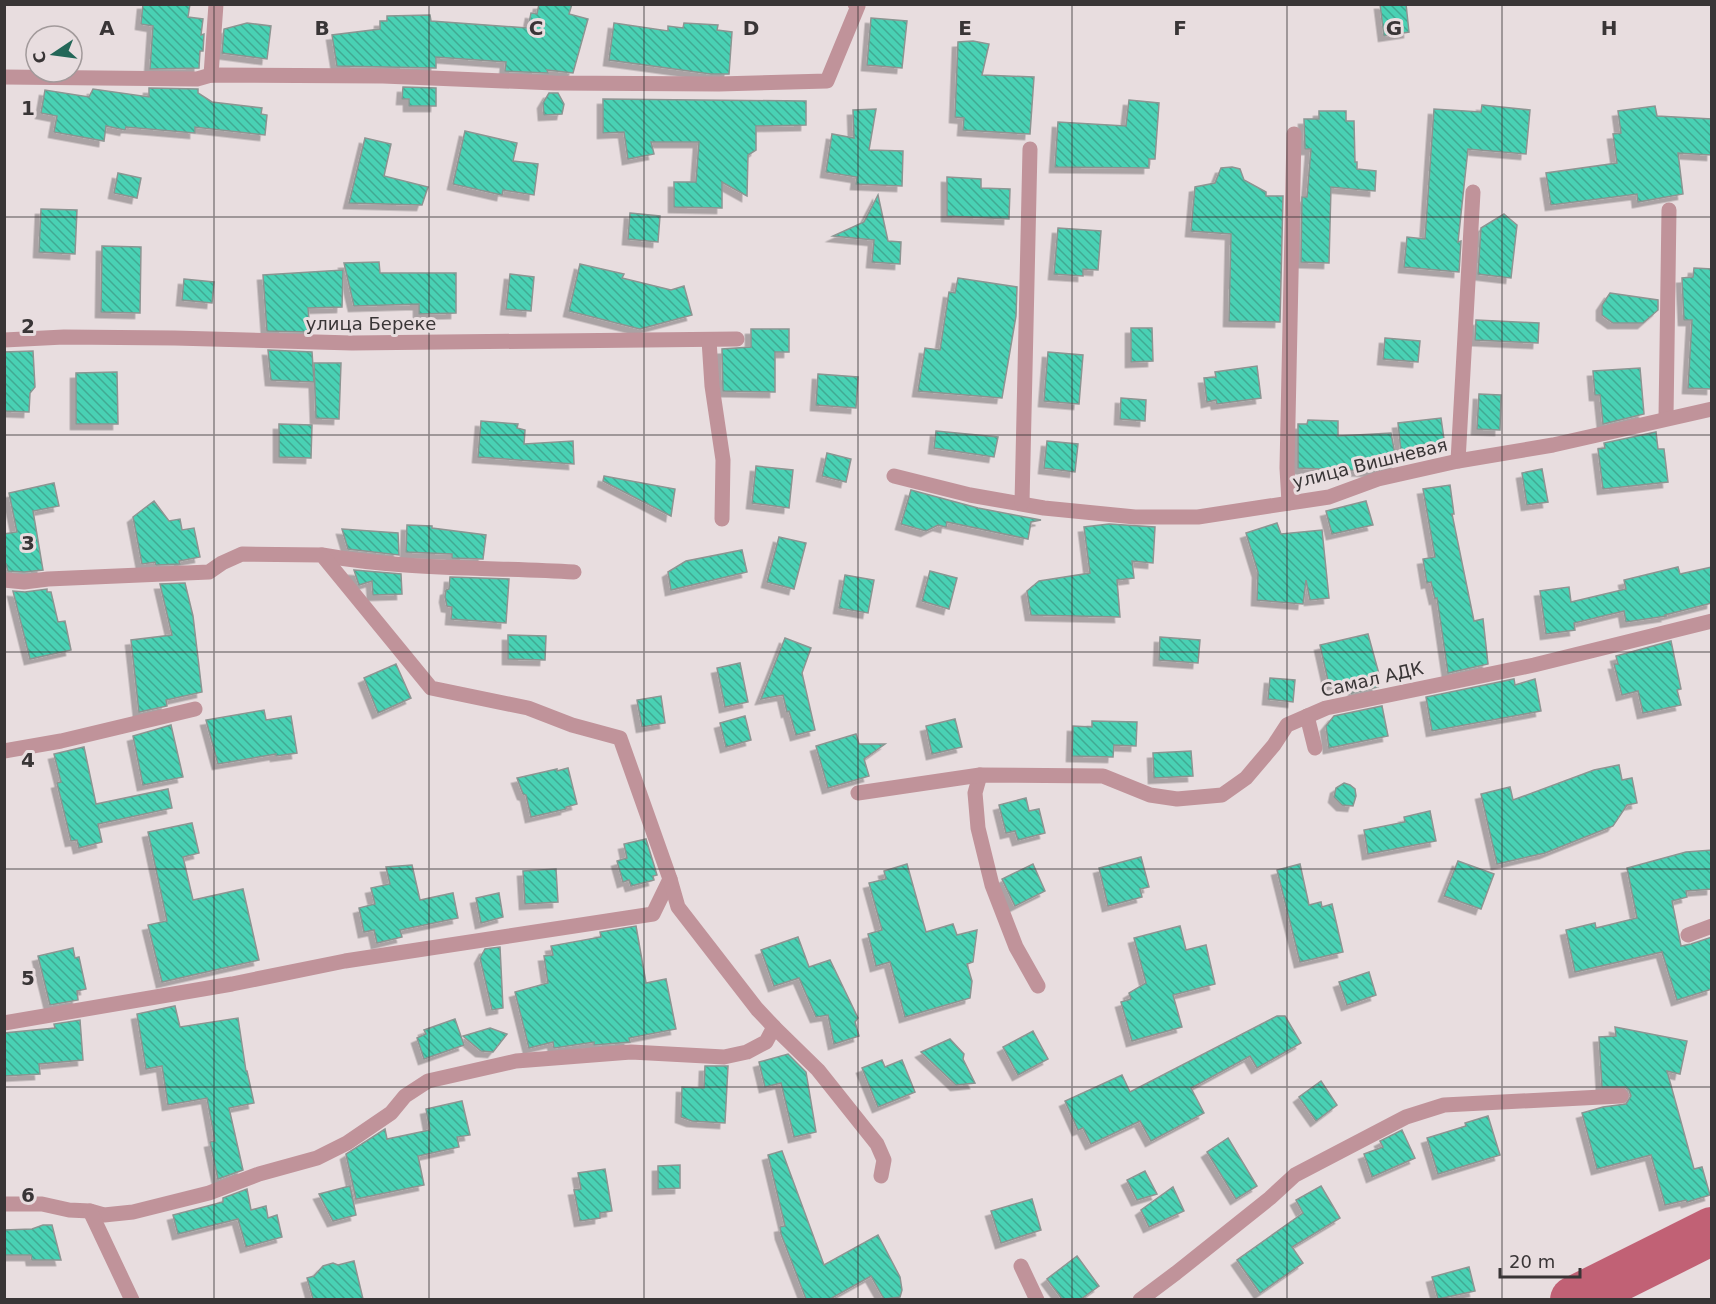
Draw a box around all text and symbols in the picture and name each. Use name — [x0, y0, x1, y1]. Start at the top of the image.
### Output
text: A — [99, 16, 115, 40]
text: B — [314, 16, 330, 40]
text: C — [529, 16, 543, 40]
text: D — [743, 16, 759, 40]
text: E — [958, 16, 972, 40]
text: F — [1173, 16, 1187, 40]
text: G — [1386, 16, 1402, 40]
text: H — [1601, 16, 1617, 40]
north arrow — [24, 24, 84, 84]
text: С — [29, 49, 50, 65]
text: 1 — [21, 96, 35, 120]
street label: улица Береке — [306, 313, 436, 334]
text: 2 — [21, 314, 35, 338]
street label: улица Вишневая — [1290, 434, 1450, 492]
text: 3 — [21, 531, 35, 555]
street label: Самал АДК — [1319, 657, 1426, 701]
text: 4 — [21, 748, 35, 772]
text: 5 — [21, 966, 35, 990]
text: 6 — [21, 1183, 35, 1207]
scale bar — [1500, 1241, 1580, 1279]
text: 20 m — [1509, 1251, 1555, 1272]

